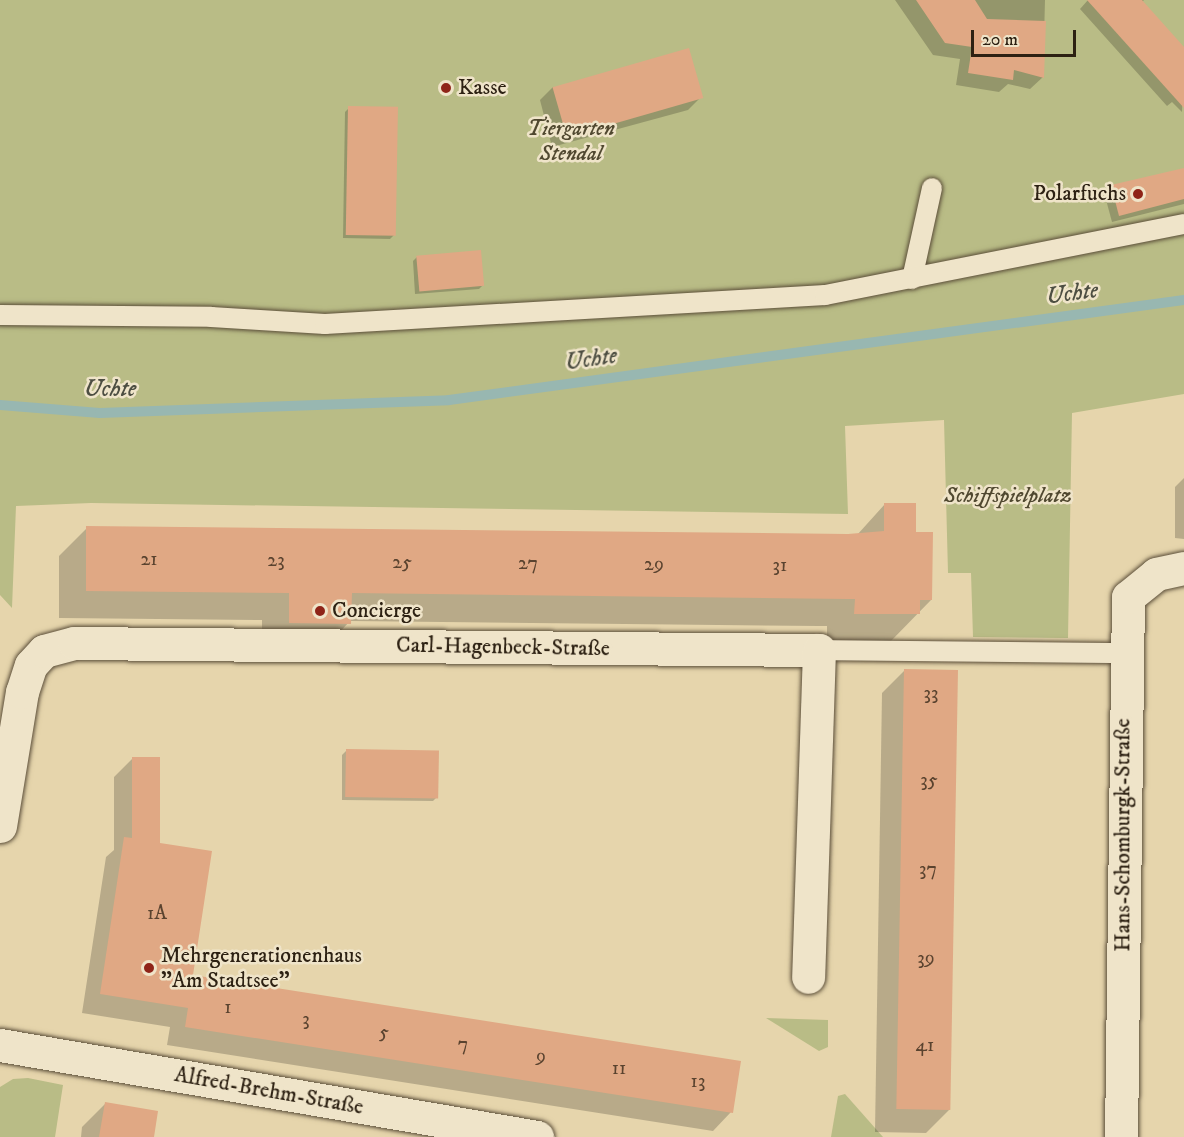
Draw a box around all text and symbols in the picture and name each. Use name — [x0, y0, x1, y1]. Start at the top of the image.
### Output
scale bar — [974, 18, 1079, 56]
text: 20 m — [982, 29, 1018, 51]
place label: Kasse — [458, 75, 507, 101]
marker: Kasse — [439, 81, 453, 95]
park label: Tiergarten Stendal — [527, 115, 615, 166]
place label: Polarfuchs — [1033, 181, 1126, 207]
marker: Polarfuchs — [1131, 187, 1145, 201]
water label: Uchte — [1044, 276, 1100, 312]
water label: Uchte — [563, 342, 619, 378]
water label: Uchte — [84, 376, 136, 404]
park label: Schiffspielplatz — [944, 483, 1072, 509]
house number: 21 — [140, 547, 158, 571]
house number: 23 — [267, 548, 285, 572]
house number: 25 — [392, 550, 412, 574]
house number: 27 — [518, 551, 538, 575]
house number: 29 — [644, 552, 664, 576]
house number: 31 — [773, 553, 787, 577]
place label: Concierge — [332, 598, 421, 624]
marker: Concierge — [313, 604, 327, 618]
street label: Carl-Hagenbeck-Straße — [396, 632, 610, 662]
house number: 33 — [924, 681, 938, 705]
street label: Hans-Schomburgk-Straße — [1110, 718, 1136, 952]
house number: 35 — [920, 768, 938, 792]
house number: 37 — [919, 857, 937, 881]
house number: 1A — [147, 901, 167, 925]
place label: Mehrgenerationenhaus "Am Stadtsee" — [161, 942, 362, 993]
house number: 39 — [917, 946, 935, 970]
marker: Mehrgenerationenhaus "Am Stadtsee" — [142, 961, 156, 975]
house number: 1 — [224, 995, 232, 1019]
house number: 3 — [302, 1007, 310, 1031]
house number: 5 — [379, 1020, 389, 1044]
house number: 7 — [458, 1032, 468, 1056]
house number: 41 — [916, 1033, 934, 1057]
house number: 9 — [536, 1044, 546, 1068]
house number: 11 — [612, 1056, 626, 1080]
street label: Alfred-Brehm-Straße — [172, 1061, 366, 1121]
house number: 13 — [691, 1069, 705, 1093]

